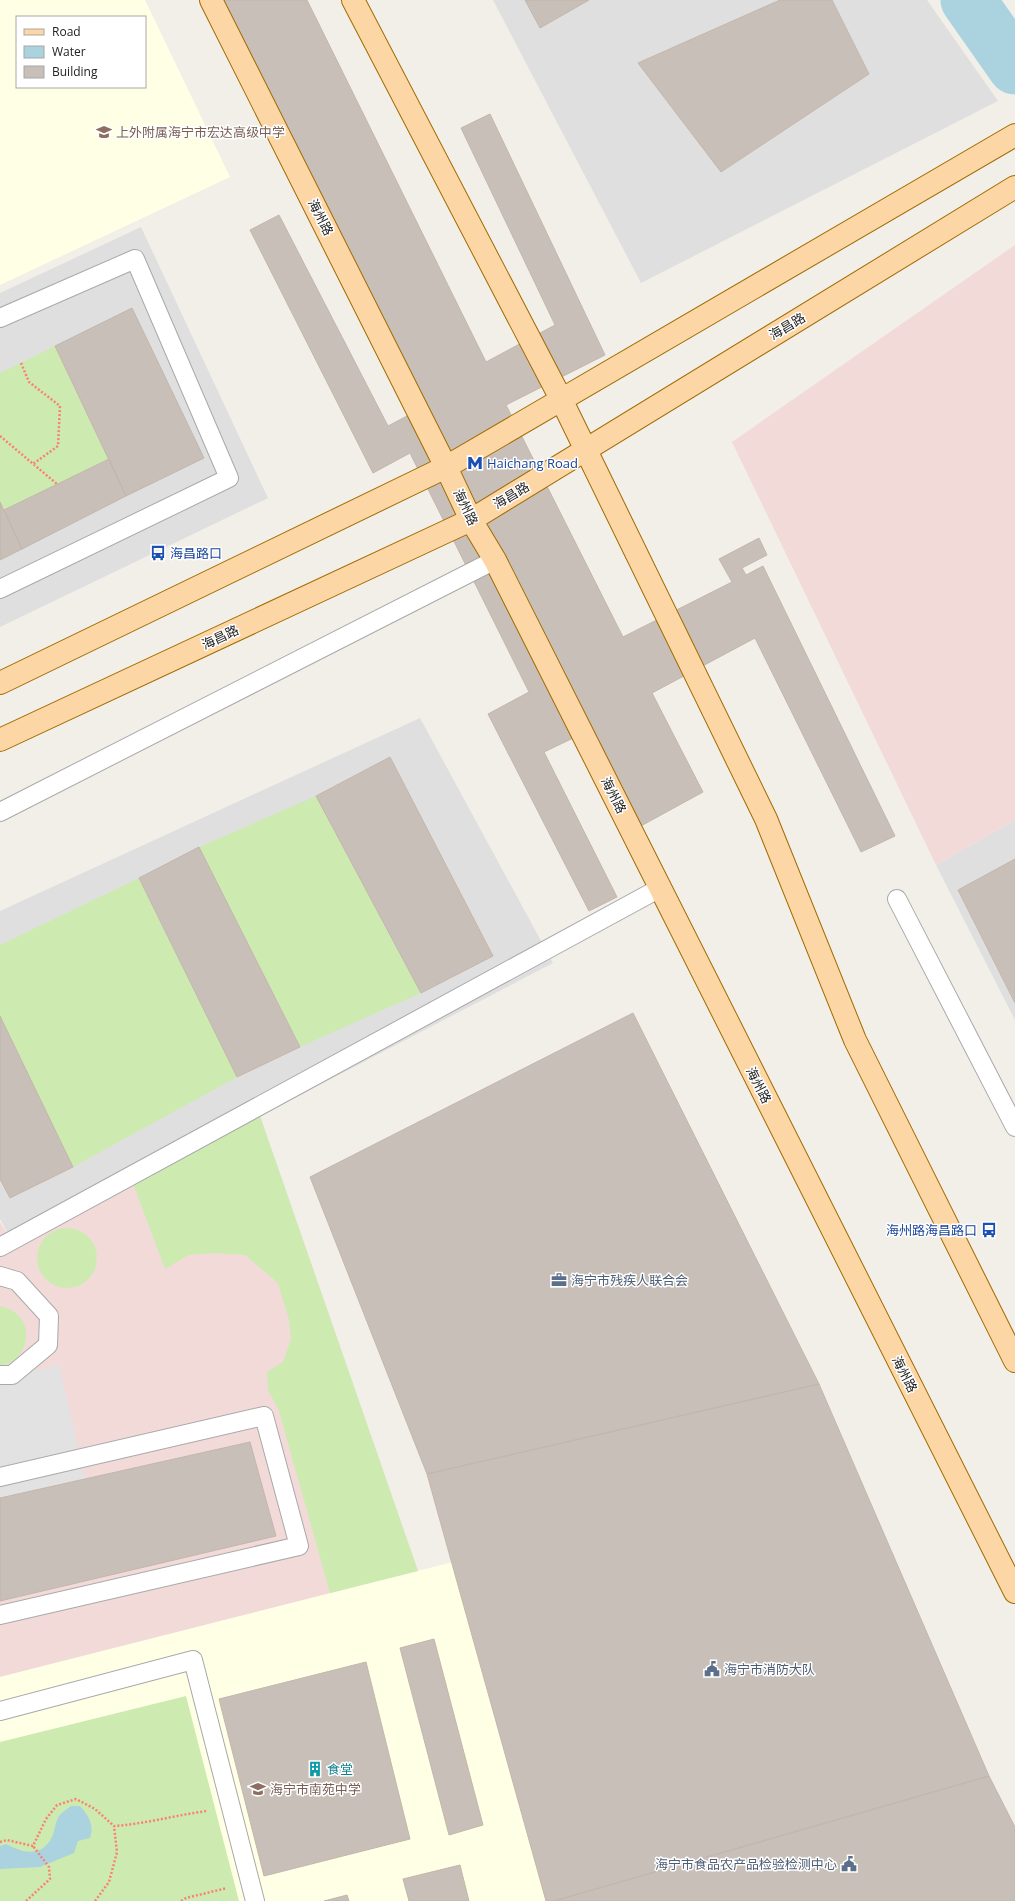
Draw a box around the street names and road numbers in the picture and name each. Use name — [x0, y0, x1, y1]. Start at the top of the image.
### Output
street label: 海州路 — [304, 196, 338, 238]
street label: 海昌路 — [766, 308, 808, 344]
street label: 海昌路 — [490, 477, 532, 513]
street label: 海州路 — [449, 486, 483, 528]
street label: 海昌路 — [199, 621, 241, 653]
street label: 海州路 — [597, 774, 631, 816]
street label: 海州路 — [742, 1064, 776, 1106]
street label: 海州路 — [888, 1353, 922, 1395]

